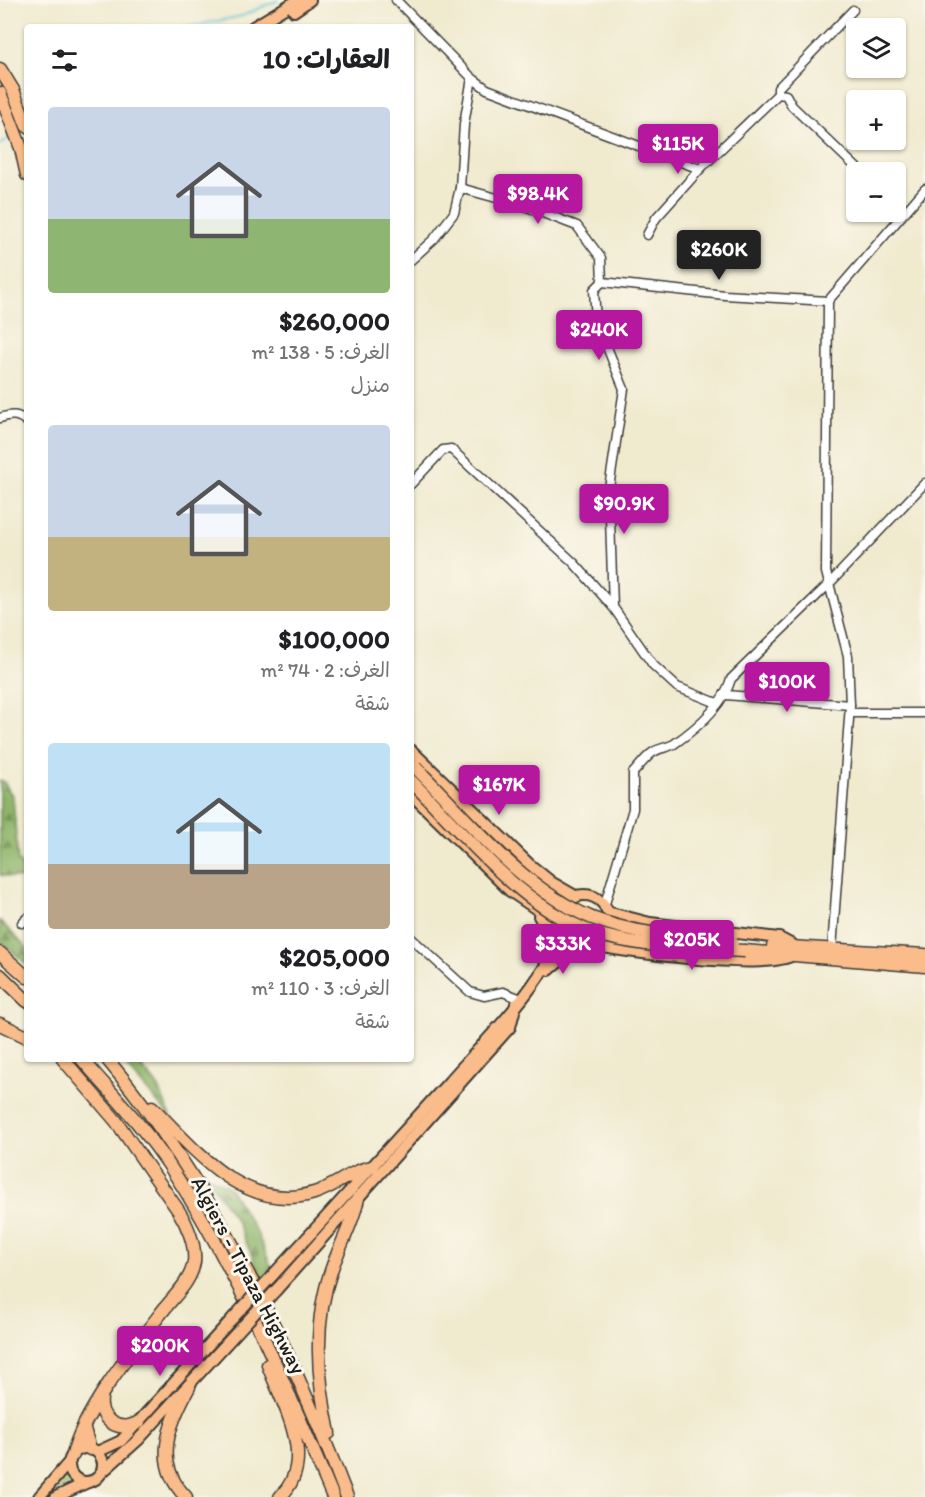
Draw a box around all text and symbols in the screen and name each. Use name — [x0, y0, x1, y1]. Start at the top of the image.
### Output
map controls — [846, 18, 906, 222]
button: layers — [846, 18, 906, 78]
text: العقارات: 10 — [263, 43, 390, 75]
icon: filters — [48, 44, 81, 77]
button: + — [846, 90, 906, 150]
pin: $115K — [636, 124, 720, 175]
text: $115K — [652, 131, 704, 155]
icon: home — [165, 146, 273, 254]
button: − — [846, 162, 906, 222]
pin: $98.4K — [489, 174, 587, 225]
text: $98.4K — [507, 181, 569, 205]
pin: $260K — [677, 230, 761, 281]
text: $260K — [691, 237, 747, 261]
text: $260,000 — [279, 305, 390, 337]
pin: $240K — [557, 310, 641, 361]
text: $240K — [570, 317, 628, 341]
text: الغرف: 5 · 138 m² — [251, 340, 390, 364]
text: منزل — [351, 373, 390, 397]
icon: home — [165, 464, 273, 572]
pin: $90.9K — [575, 484, 673, 535]
text: $90.9K — [593, 491, 655, 515]
text: $100,000 — [279, 623, 390, 655]
text: الغرف: 2 · 74 m² — [261, 658, 390, 682]
pin: $100K — [745, 662, 829, 713]
text: $100K — [759, 669, 815, 693]
text: شقة — [355, 691, 390, 715]
pin: $167K — [457, 765, 541, 816]
text: $167K — [473, 772, 525, 796]
icon: home — [165, 782, 273, 890]
pin: $205K — [650, 920, 734, 971]
pin: $333K — [521, 924, 605, 975]
text: $205K — [664, 927, 720, 951]
text: $333K — [535, 931, 591, 955]
text: $205,000 — [279, 941, 390, 973]
text: الغرف: 3 · 110 m² — [251, 976, 390, 1000]
text: شقة — [355, 1009, 390, 1033]
street label: Algiers - Tipaza Highway — [186, 1172, 312, 1378]
pin: $200K — [118, 1326, 202, 1377]
text: $200K — [131, 1333, 189, 1357]

